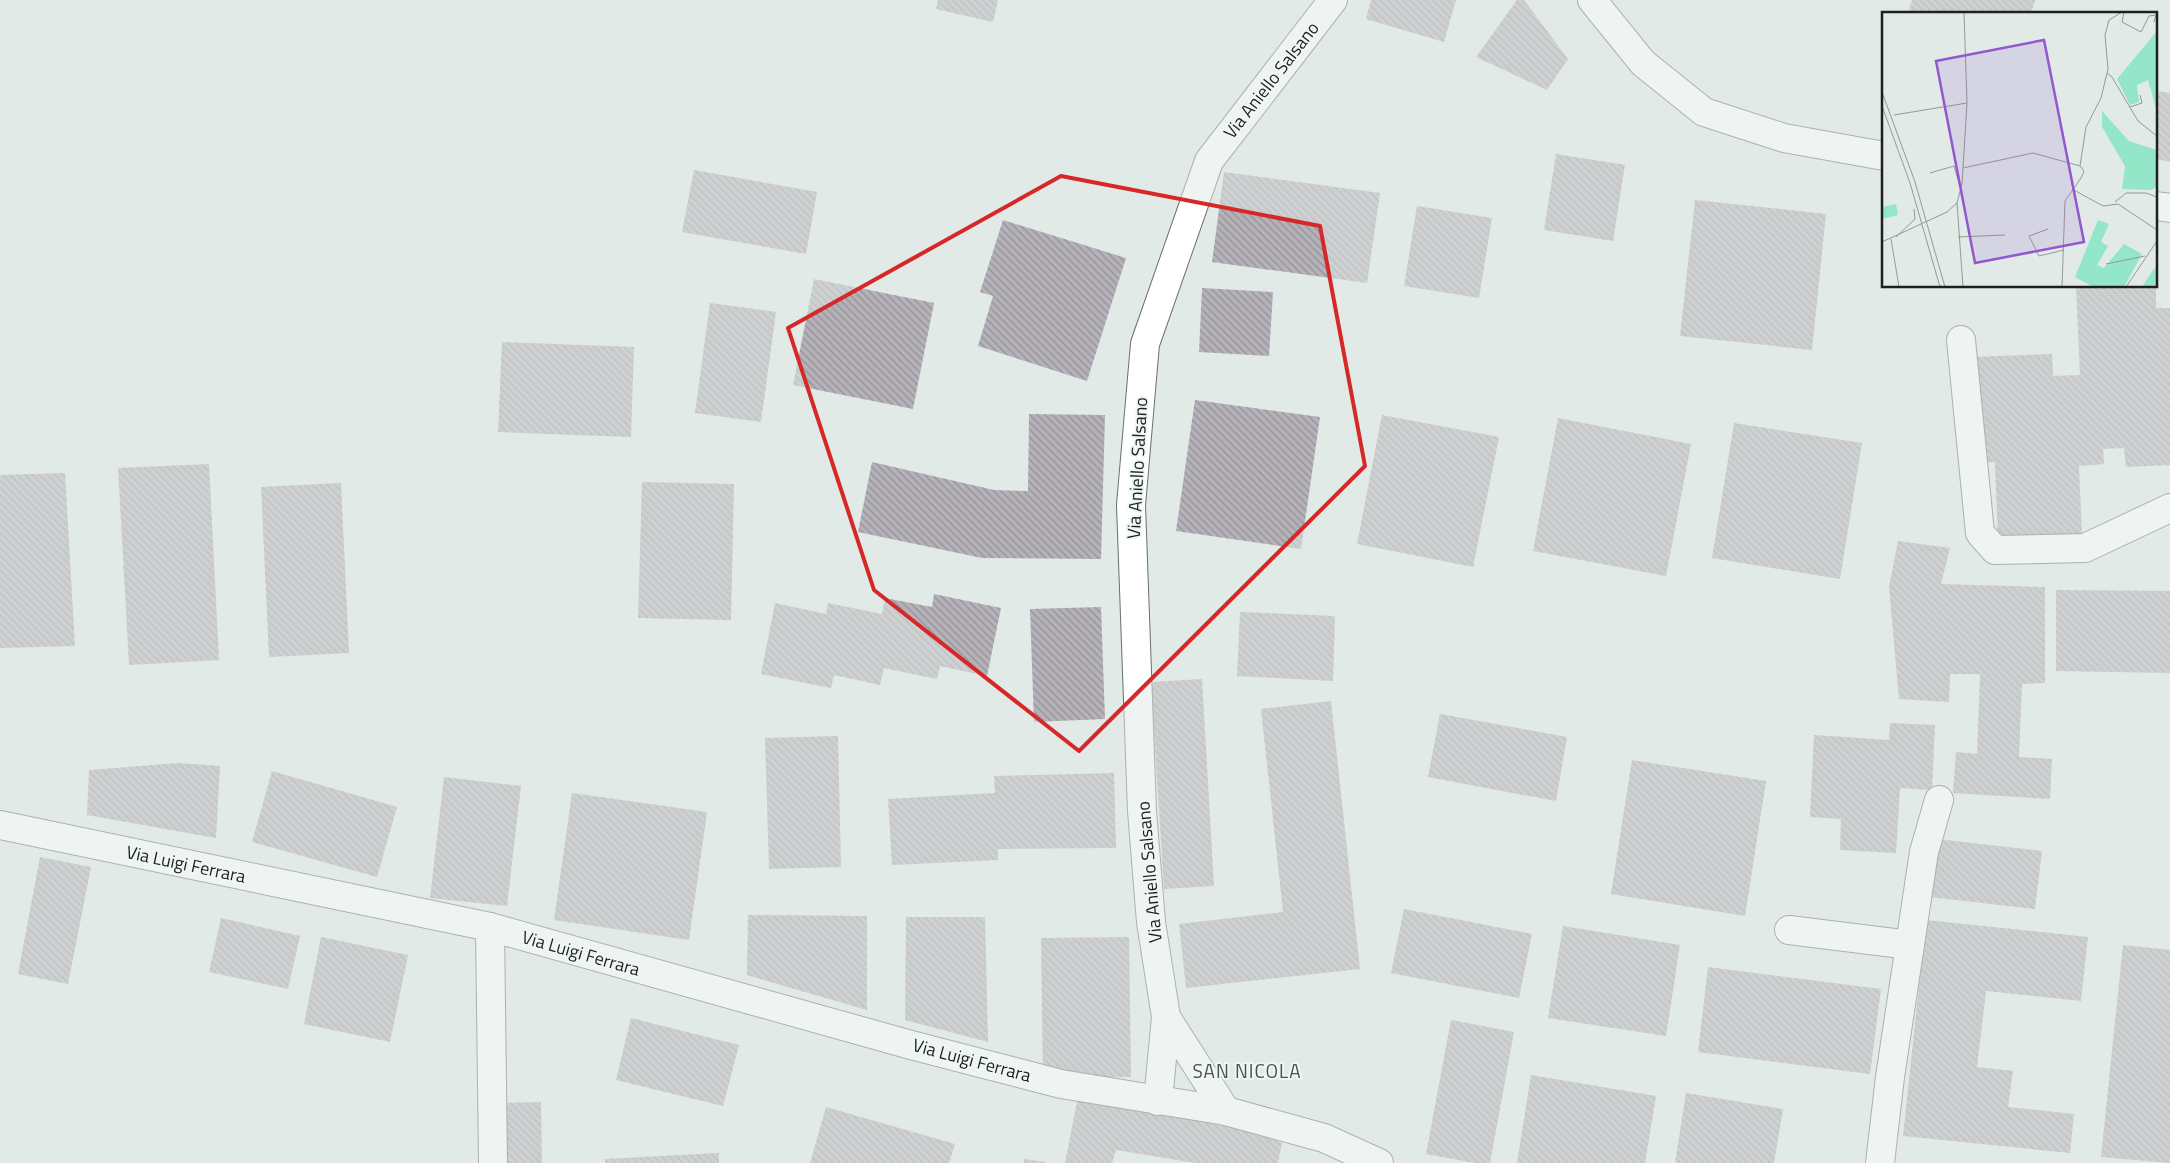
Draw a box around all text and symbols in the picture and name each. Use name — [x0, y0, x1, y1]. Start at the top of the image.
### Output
inset map — [1882, 12, 2158, 288]
street label: Via Aniello Salsano — [1217, 16, 1325, 144]
street label: Via Aniello Salsano — [1120, 396, 1154, 540]
street label: Via Aniello Salsano — [1129, 800, 1169, 944]
street label: Via Luigi Ferrara — [124, 838, 248, 890]
street label: Via Luigi Ferrara — [519, 923, 643, 983]
street label: Via Luigi Ferrara — [910, 1031, 1034, 1089]
district label: SAN NICOLA — [1192, 1056, 1302, 1085]

